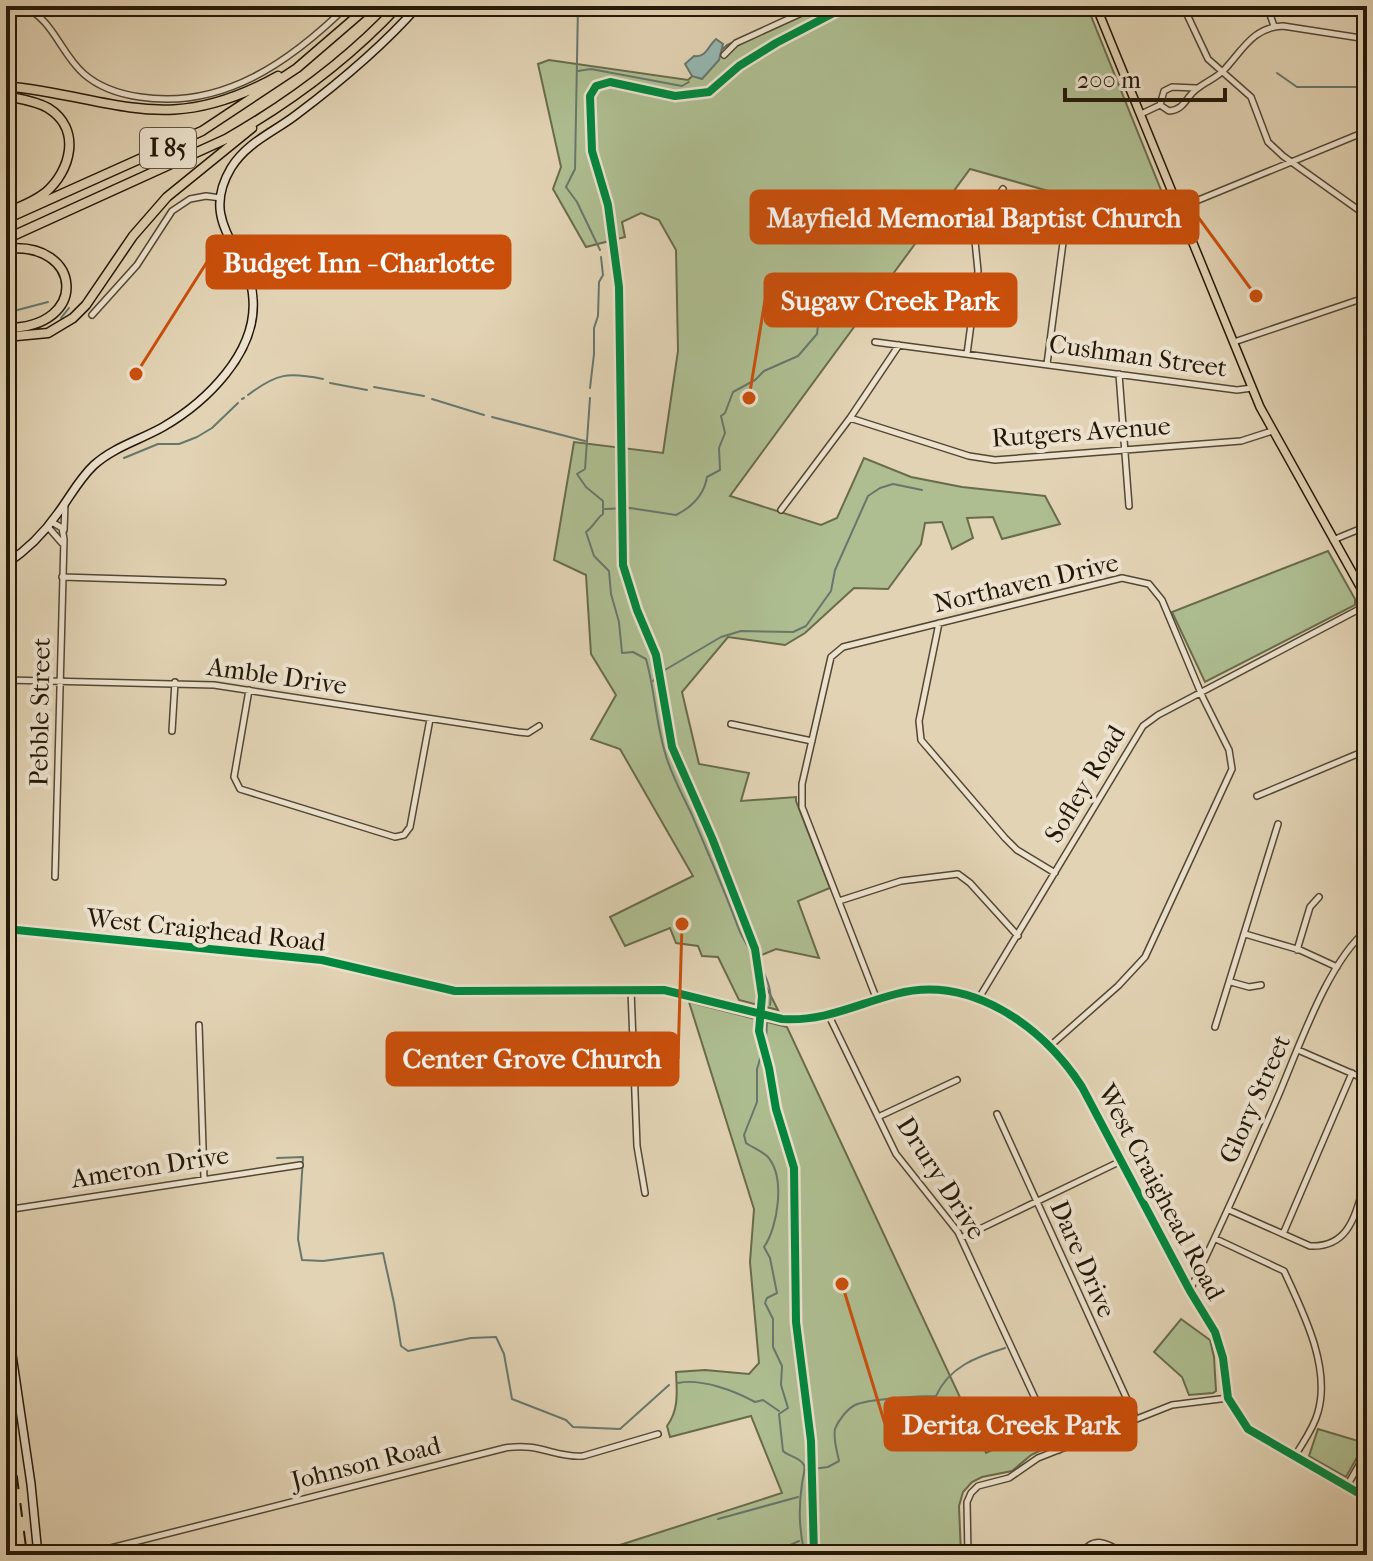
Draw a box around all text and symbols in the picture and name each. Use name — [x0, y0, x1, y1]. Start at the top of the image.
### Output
scale bar — [1065, 52, 1225, 102]
text: 200 m — [1077, 66, 1141, 94]
road number: I 85 — [140, 128, 196, 168]
callout: Mayfield Memorial Baptist Church — [751, 191, 1198, 243]
text: Mayfield Memorial Baptist Church — [766, 201, 1182, 234]
callout: Budget Inn - Charlotte — [207, 236, 510, 288]
text: Budget Inn - Charlotte — [223, 246, 495, 279]
callout: Sugaw Creek Park — [765, 274, 1016, 326]
text: Sugaw Creek Park — [781, 284, 1001, 317]
street label: Cushman Street — [1047, 328, 1230, 384]
street label: Rutgers Avenue — [991, 410, 1172, 454]
street label: Northaven Drive — [931, 547, 1121, 619]
street label: Pebble Street — [23, 637, 57, 787]
street label: Amble Drive — [204, 651, 349, 701]
street label: Sofley Road — [1038, 719, 1133, 848]
street label: West Craighead Road — [84, 902, 328, 958]
street label: Glory Street — [1213, 1029, 1297, 1168]
callout: Center Grove Church — [387, 1033, 678, 1085]
text: Center Grove Church — [403, 1042, 662, 1075]
street label: West Craighead Road — [1091, 1078, 1231, 1306]
street label: Drury Drive — [890, 1111, 992, 1245]
street label: Ameron Drive — [68, 1139, 231, 1195]
street label: Dare Drive — [1043, 1196, 1123, 1322]
callout: Derita Creek Park — [885, 1398, 1136, 1450]
text: Derita Creek Park — [902, 1408, 1122, 1441]
street label: Johnson Road — [286, 1429, 445, 1497]

